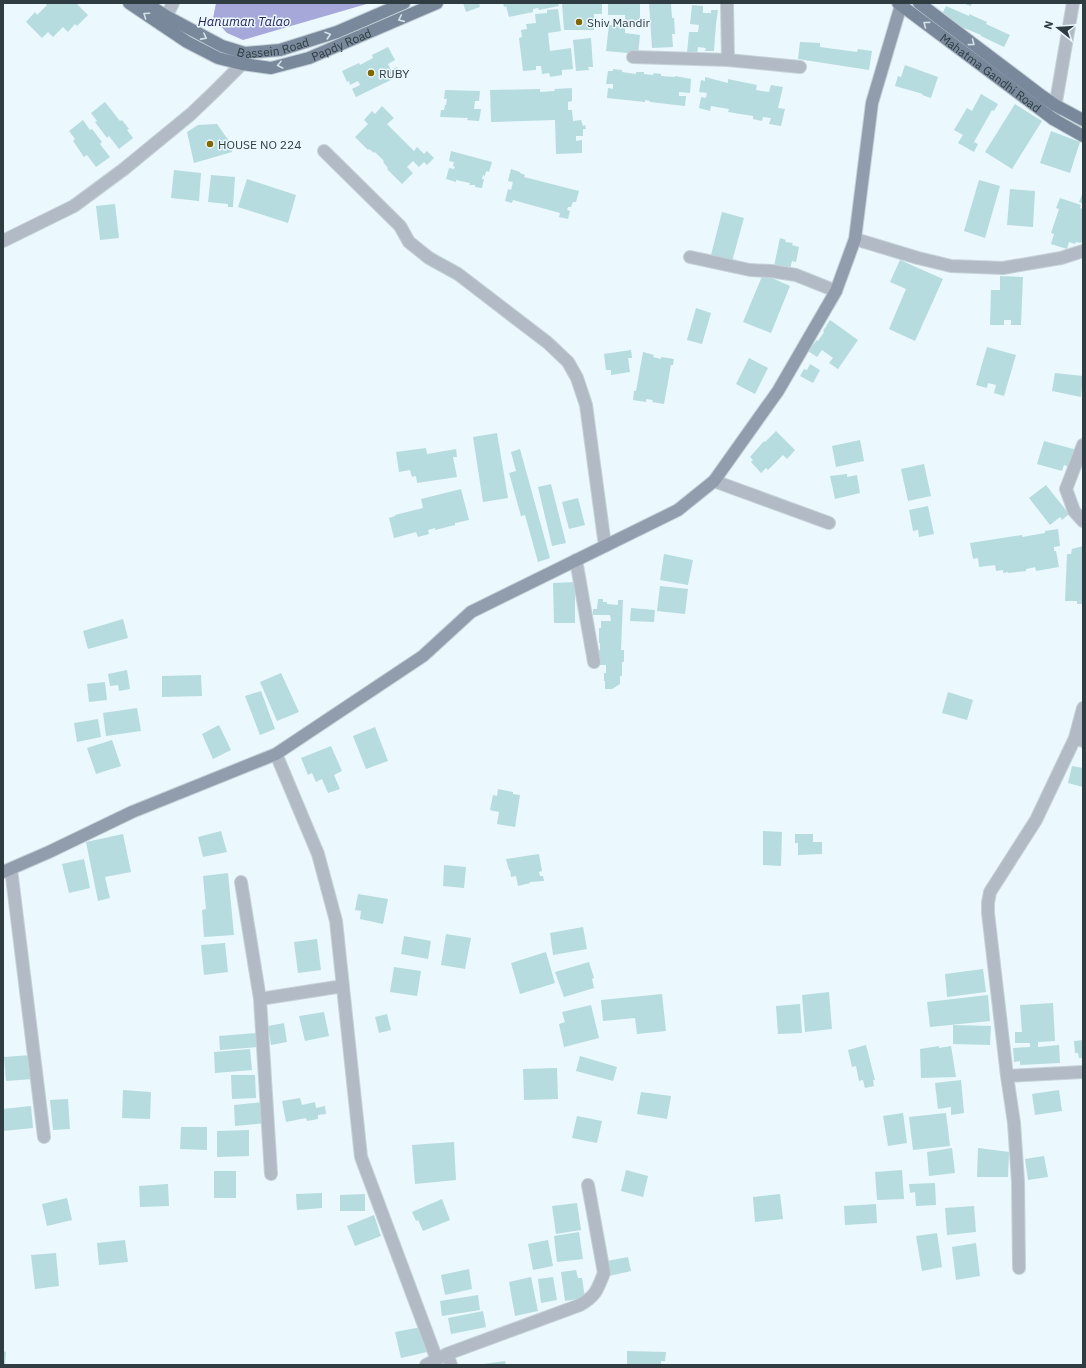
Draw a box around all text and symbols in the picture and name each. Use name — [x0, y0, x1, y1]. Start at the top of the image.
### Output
north arrow — [1038, 8, 1078, 48]
one-way arrow — [143, 13, 150, 20]
water label: Hanuman Talao — [198, 13, 290, 30]
one-way arrow — [398, 14, 405, 22]
place label: Shiv Mandir — [587, 15, 650, 30]
marker: Shiv Mandir — [574, 17, 584, 27]
text: N — [1041, 19, 1056, 31]
one-way arrow — [924, 22, 931, 29]
street label: Papdy Road — [309, 25, 373, 64]
street label: Mahatma Gandhi Road — [937, 30, 1044, 115]
one-way arrow — [325, 31, 332, 39]
one-way arrow — [200, 32, 207, 39]
street label: Bassein Road — [235, 34, 311, 60]
one-way arrow — [968, 39, 975, 46]
one-way arrow — [277, 61, 283, 69]
place label: RUBY — [379, 66, 409, 81]
marker: RUBY — [366, 68, 376, 78]
place label: HOUSE NO 224 — [218, 137, 301, 152]
marker: HOUSE NO 224 — [205, 139, 215, 149]

